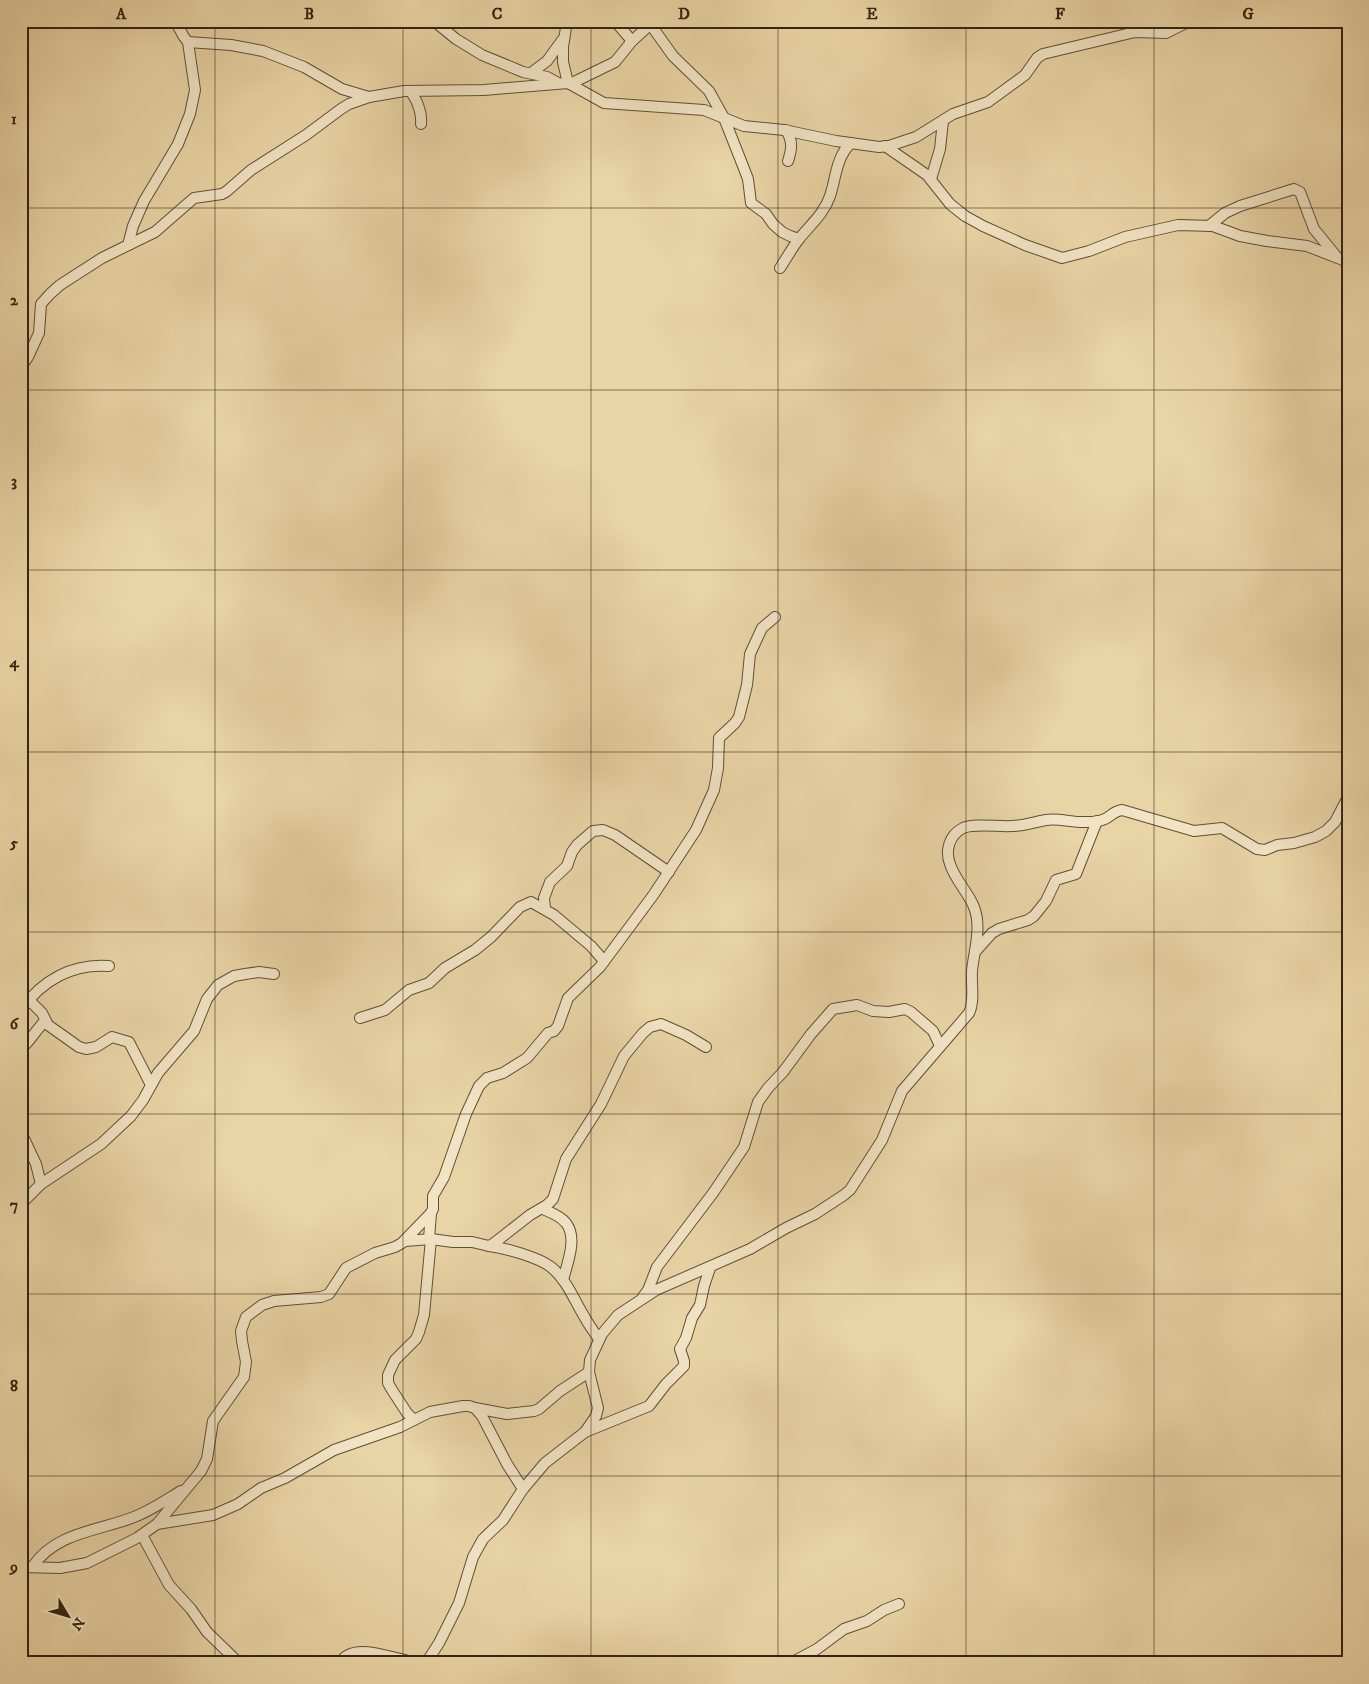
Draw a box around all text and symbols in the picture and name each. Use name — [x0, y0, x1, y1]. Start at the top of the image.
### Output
text: A — [115, 4, 127, 24]
text: B — [304, 4, 314, 24]
text: C — [492, 4, 502, 24]
text: D — [678, 4, 690, 24]
text: E — [866, 4, 878, 24]
text: F — [1055, 4, 1065, 24]
text: G — [1242, 4, 1254, 24]
text: 1 — [11, 109, 17, 129]
text: 2 — [10, 290, 19, 310]
text: 3 — [11, 471, 17, 491]
text: 4 — [8, 652, 19, 672]
text: 5 — [9, 833, 18, 853]
text: 6 — [10, 1014, 20, 1034]
text: 7 — [10, 1195, 18, 1215]
text: 8 — [10, 1376, 18, 1396]
text: 9 — [9, 1557, 18, 1577]
north arrow — [42, 1592, 92, 1642]
text: N — [67, 1613, 88, 1634]

